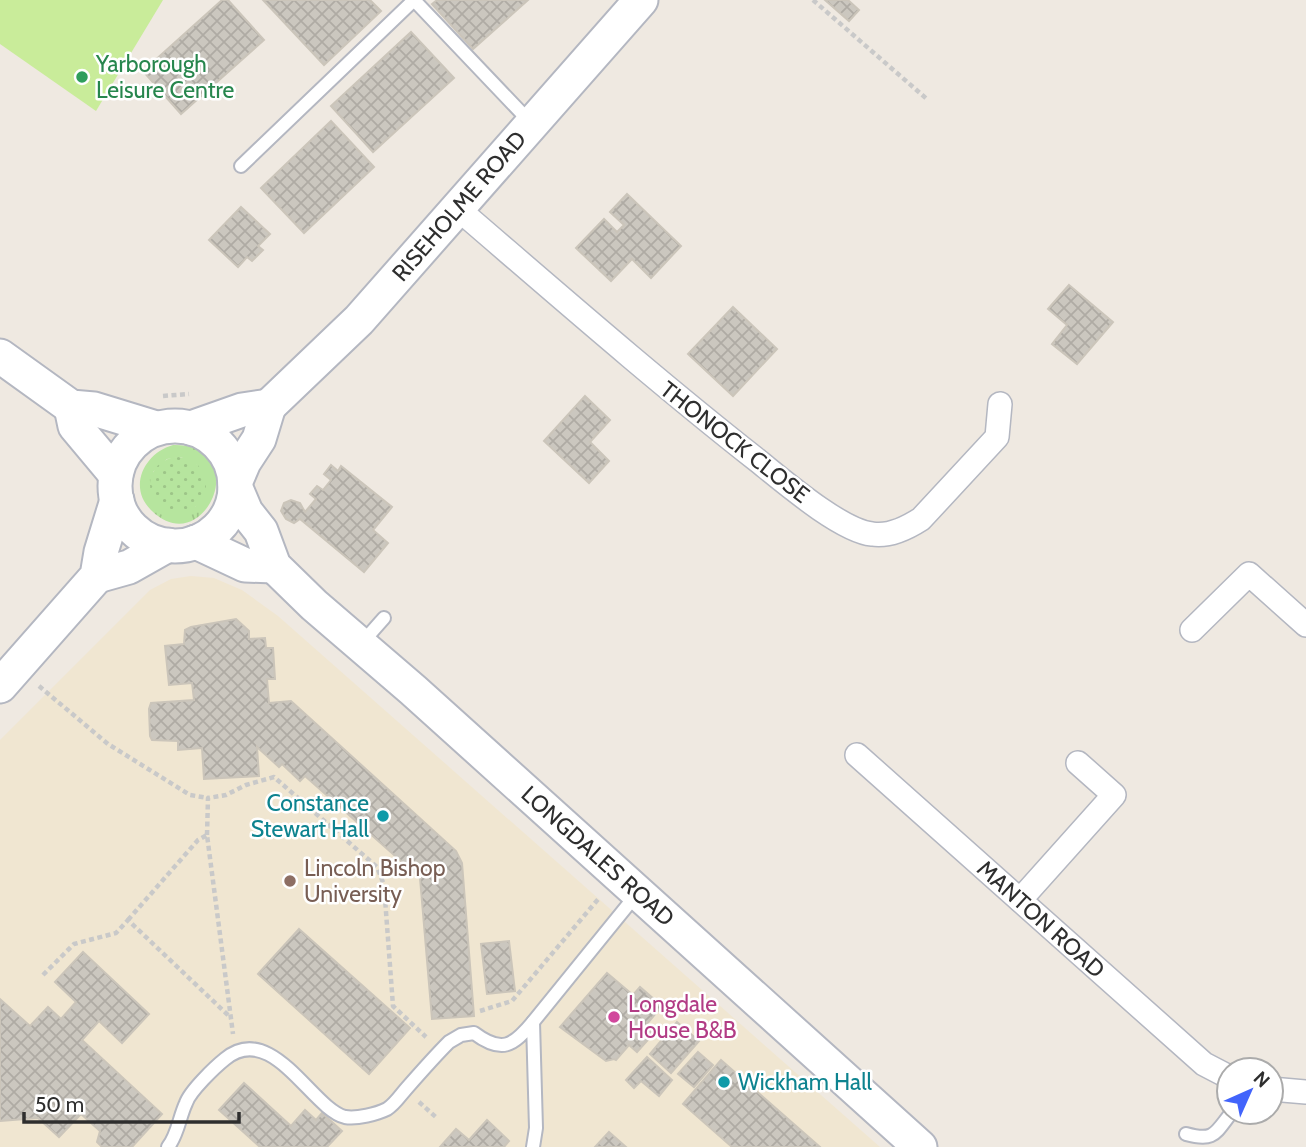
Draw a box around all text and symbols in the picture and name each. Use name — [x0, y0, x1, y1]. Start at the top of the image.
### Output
place label: Yarborough Leisure Centre — [95, 50, 234, 104]
marker: Yarborough Leisure Centre — [74, 69, 90, 85]
street label: RISEHOLME ROAD — [386, 125, 532, 287]
street label: THONOCK CLOSE — [655, 375, 815, 509]
street label: LONGDALES ROAD — [516, 780, 680, 932]
place label: Constance Stewart Hall — [251, 789, 370, 843]
marker: Constance Stewart Hall — [375, 808, 391, 824]
place label: Lincoln Bishop University — [304, 854, 446, 908]
street label: MANTON ROAD — [971, 854, 1111, 984]
marker: Lincoln Bishop University — [282, 873, 298, 889]
place label: Longdale House B&B — [628, 990, 737, 1044]
marker: Longdale House B&B — [606, 1009, 622, 1025]
north arrow — [1215, 1056, 1285, 1126]
text: N — [1249, 1066, 1275, 1092]
place label: Wickham Hall — [738, 1068, 873, 1096]
marker: Wickham Hall — [716, 1074, 732, 1090]
scale bar — [24, 1080, 240, 1124]
text: 50 m — [35, 1092, 84, 1117]

